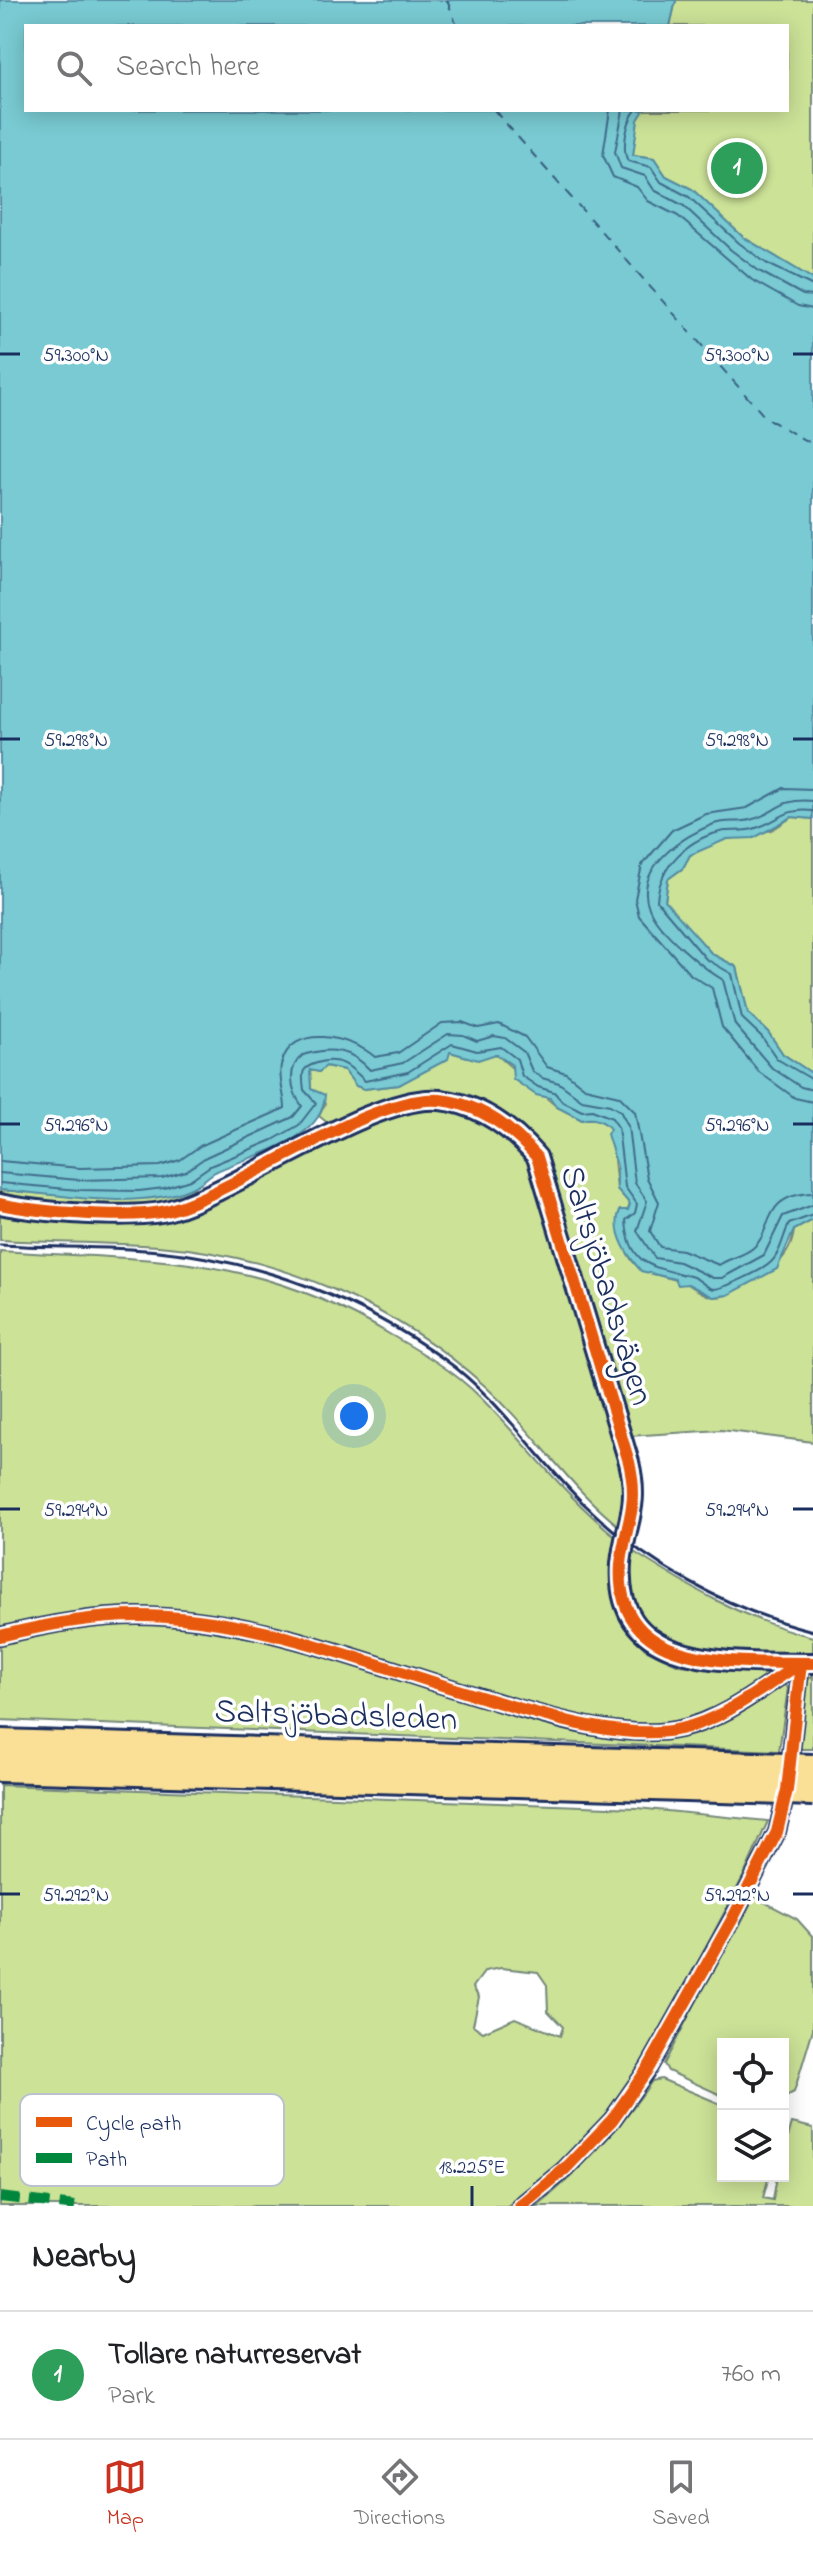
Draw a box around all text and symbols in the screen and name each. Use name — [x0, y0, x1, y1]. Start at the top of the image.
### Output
search box — [24, 24, 789, 112]
icon: search — [52, 46, 96, 90]
text: Search here — [116, 46, 260, 90]
pin: 1 — [711, 138, 763, 198]
text: 59.300°N — [43, 342, 109, 371]
text: 59.300°N — [704, 342, 770, 371]
text: 59.298°N — [44, 727, 108, 756]
text: 59.298°N — [705, 727, 769, 756]
text: 59.296°N — [43, 1112, 109, 1141]
text: 59.296°N — [704, 1112, 770, 1141]
street label: Saltsjöbadsvägen — [545, 1160, 665, 1412]
your location — [334, 1396, 374, 1436]
text: 59.294°N — [44, 1497, 108, 1526]
text: 59.294°N — [705, 1497, 769, 1526]
street label: Saltsjöbadsleden — [214, 1688, 458, 1746]
text: 59.292°N — [43, 1882, 109, 1911]
text: 59.292°N — [704, 1882, 770, 1911]
map controls — [717, 2038, 789, 2182]
button: locate — [717, 2038, 789, 2110]
legend — [20, 2094, 284, 2186]
text: Cycle path — [86, 2109, 181, 2142]
button: layers — [717, 2110, 789, 2182]
text: Path — [86, 2145, 127, 2177]
text: 18.225°E — [439, 2154, 505, 2183]
text: Nearby — [32, 2233, 136, 2283]
text: Tollare naturreservat — [108, 2334, 361, 2378]
text: 1 — [54, 2356, 62, 2394]
text: 760 m — [721, 2356, 781, 2394]
text: Park — [108, 2378, 155, 2416]
tab: Map — [103, 2455, 147, 2535]
tab: Directions — [354, 2455, 445, 2535]
tab: Saved — [652, 2455, 710, 2535]

